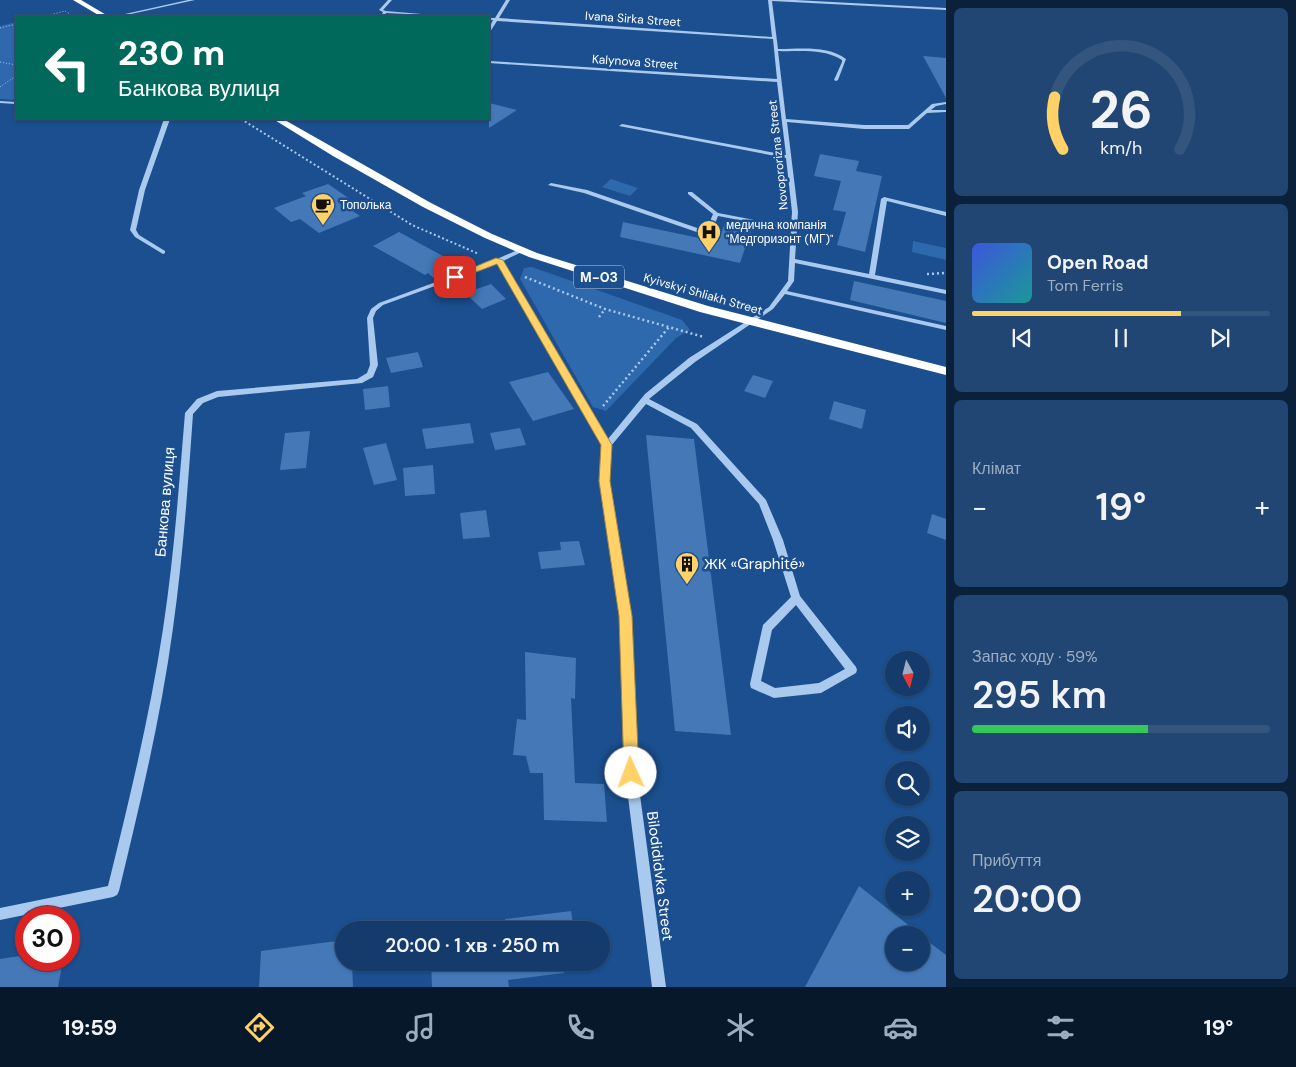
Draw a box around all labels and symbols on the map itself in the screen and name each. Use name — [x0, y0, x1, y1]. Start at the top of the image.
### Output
street label: Ivana Sirka Street — [585, 8, 682, 30]
street label: Kalynova Street — [592, 51, 679, 73]
street label: Novoprorizna Street — [764, 99, 792, 211]
cafe icon: Тополька — [310, 192, 336, 226]
place label: Тополька — [340, 197, 392, 213]
place label: медична компанія "Медгоризонт (МГ)" — [726, 217, 834, 247]
hospital icon: медична компанія "Медгоризонт (МГ)" — [696, 219, 722, 253]
pin — [434, 256, 476, 298]
road number: М-03 — [574, 266, 624, 288]
street label: Kyivskyi Shliakh Street — [642, 269, 765, 319]
street label: Банкова вулиця — [150, 446, 180, 558]
building icon: ЖК «Graphité» — [674, 551, 700, 585]
place label: ЖК «Graphité» — [704, 554, 805, 574]
north arrow — [885, 651, 930, 696]
position arrow — [604, 746, 656, 798]
street label: Bilodididvka Street — [642, 810, 678, 942]
speed limit sign: 30 — [15, 906, 80, 971]

